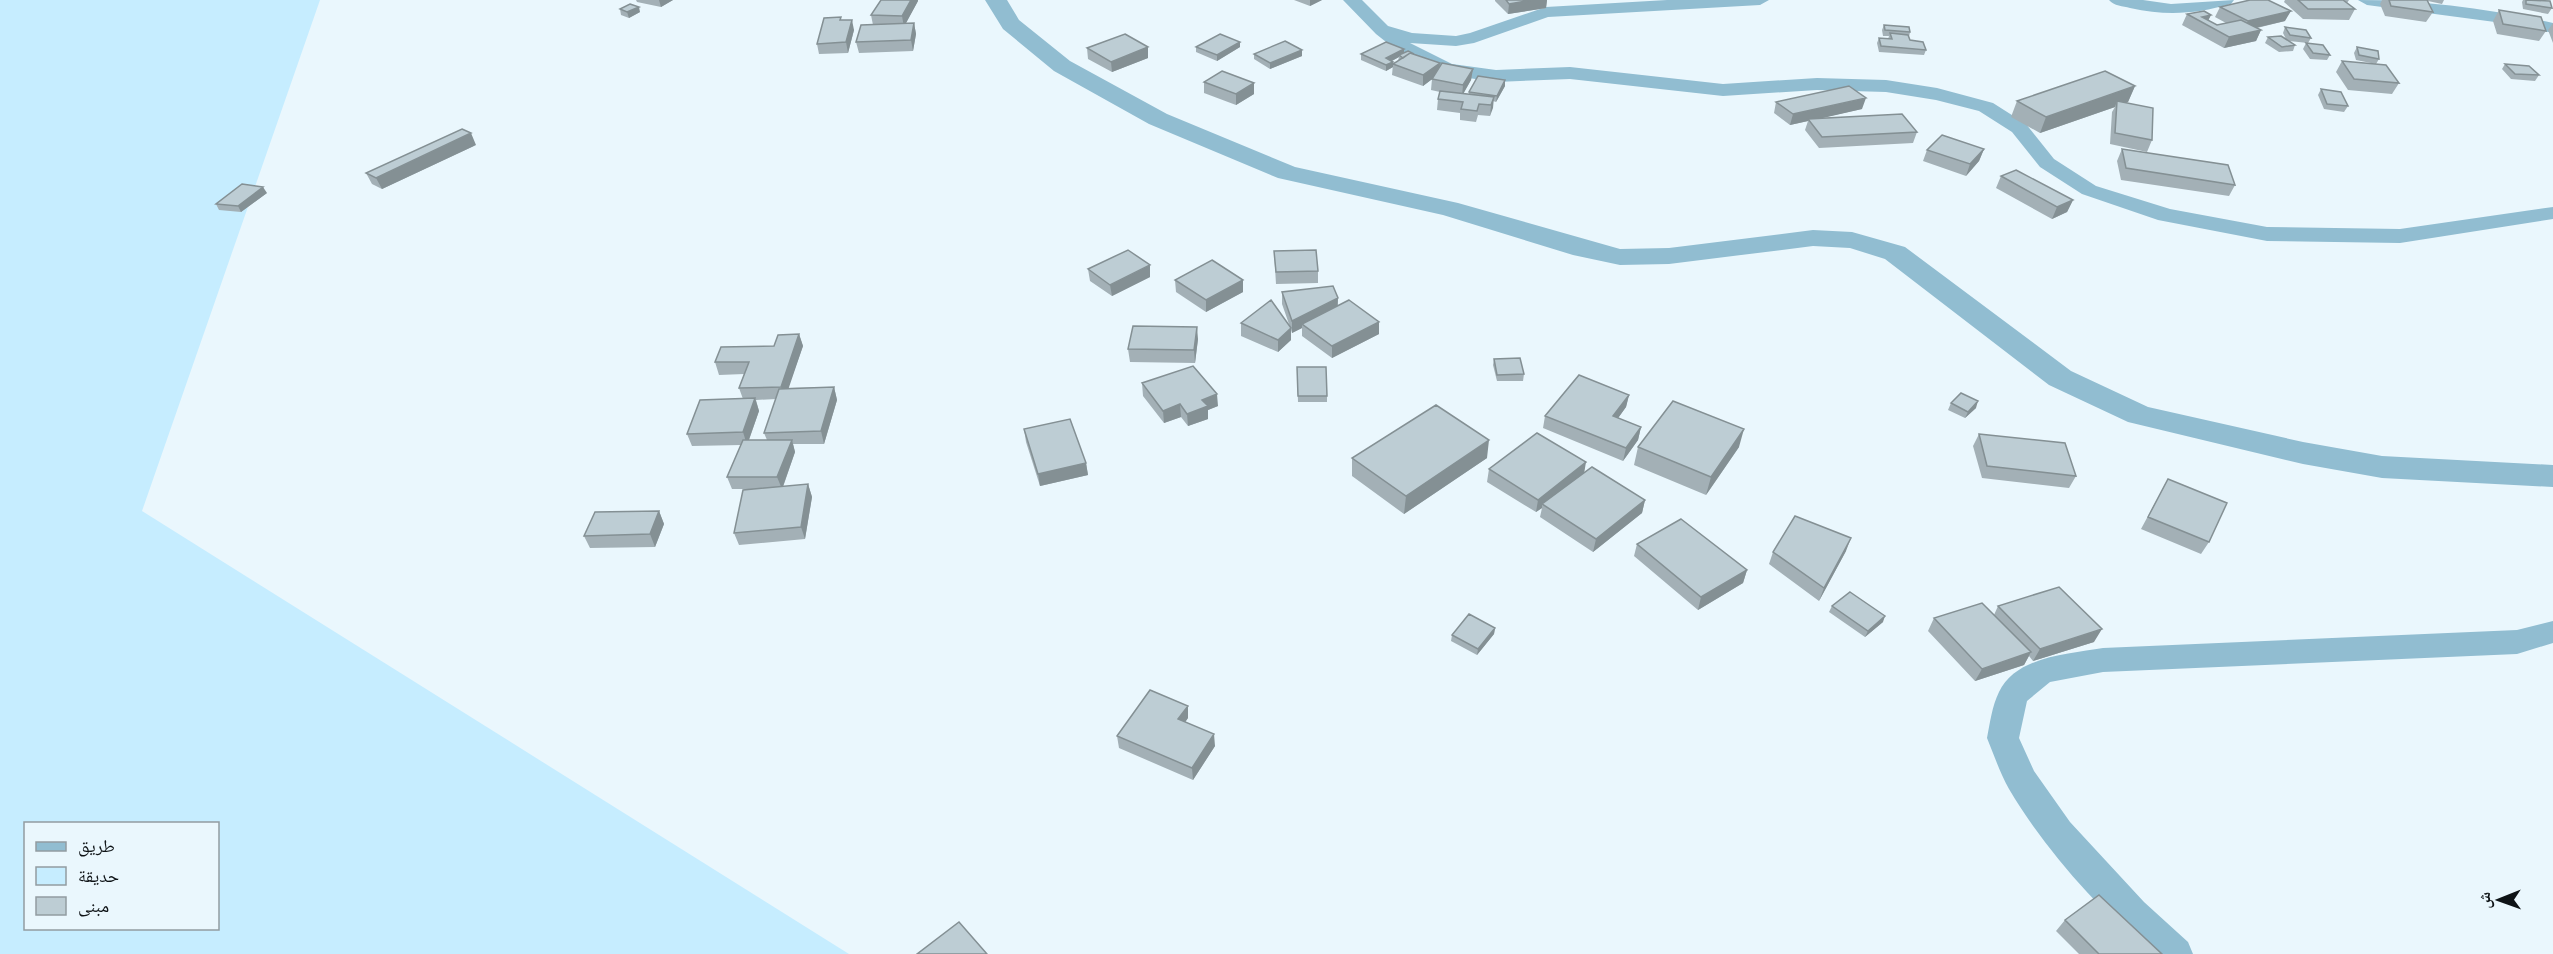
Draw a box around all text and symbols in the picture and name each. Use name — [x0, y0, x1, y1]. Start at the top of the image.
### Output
legend — [24, 822, 219, 930]
text: طريق — [78, 834, 115, 857]
text: حديقة — [78, 864, 119, 887]
north arrow — [2469, 870, 2529, 930]
text: ش — [2474, 892, 2494, 909]
text: مبنى — [78, 894, 109, 917]

